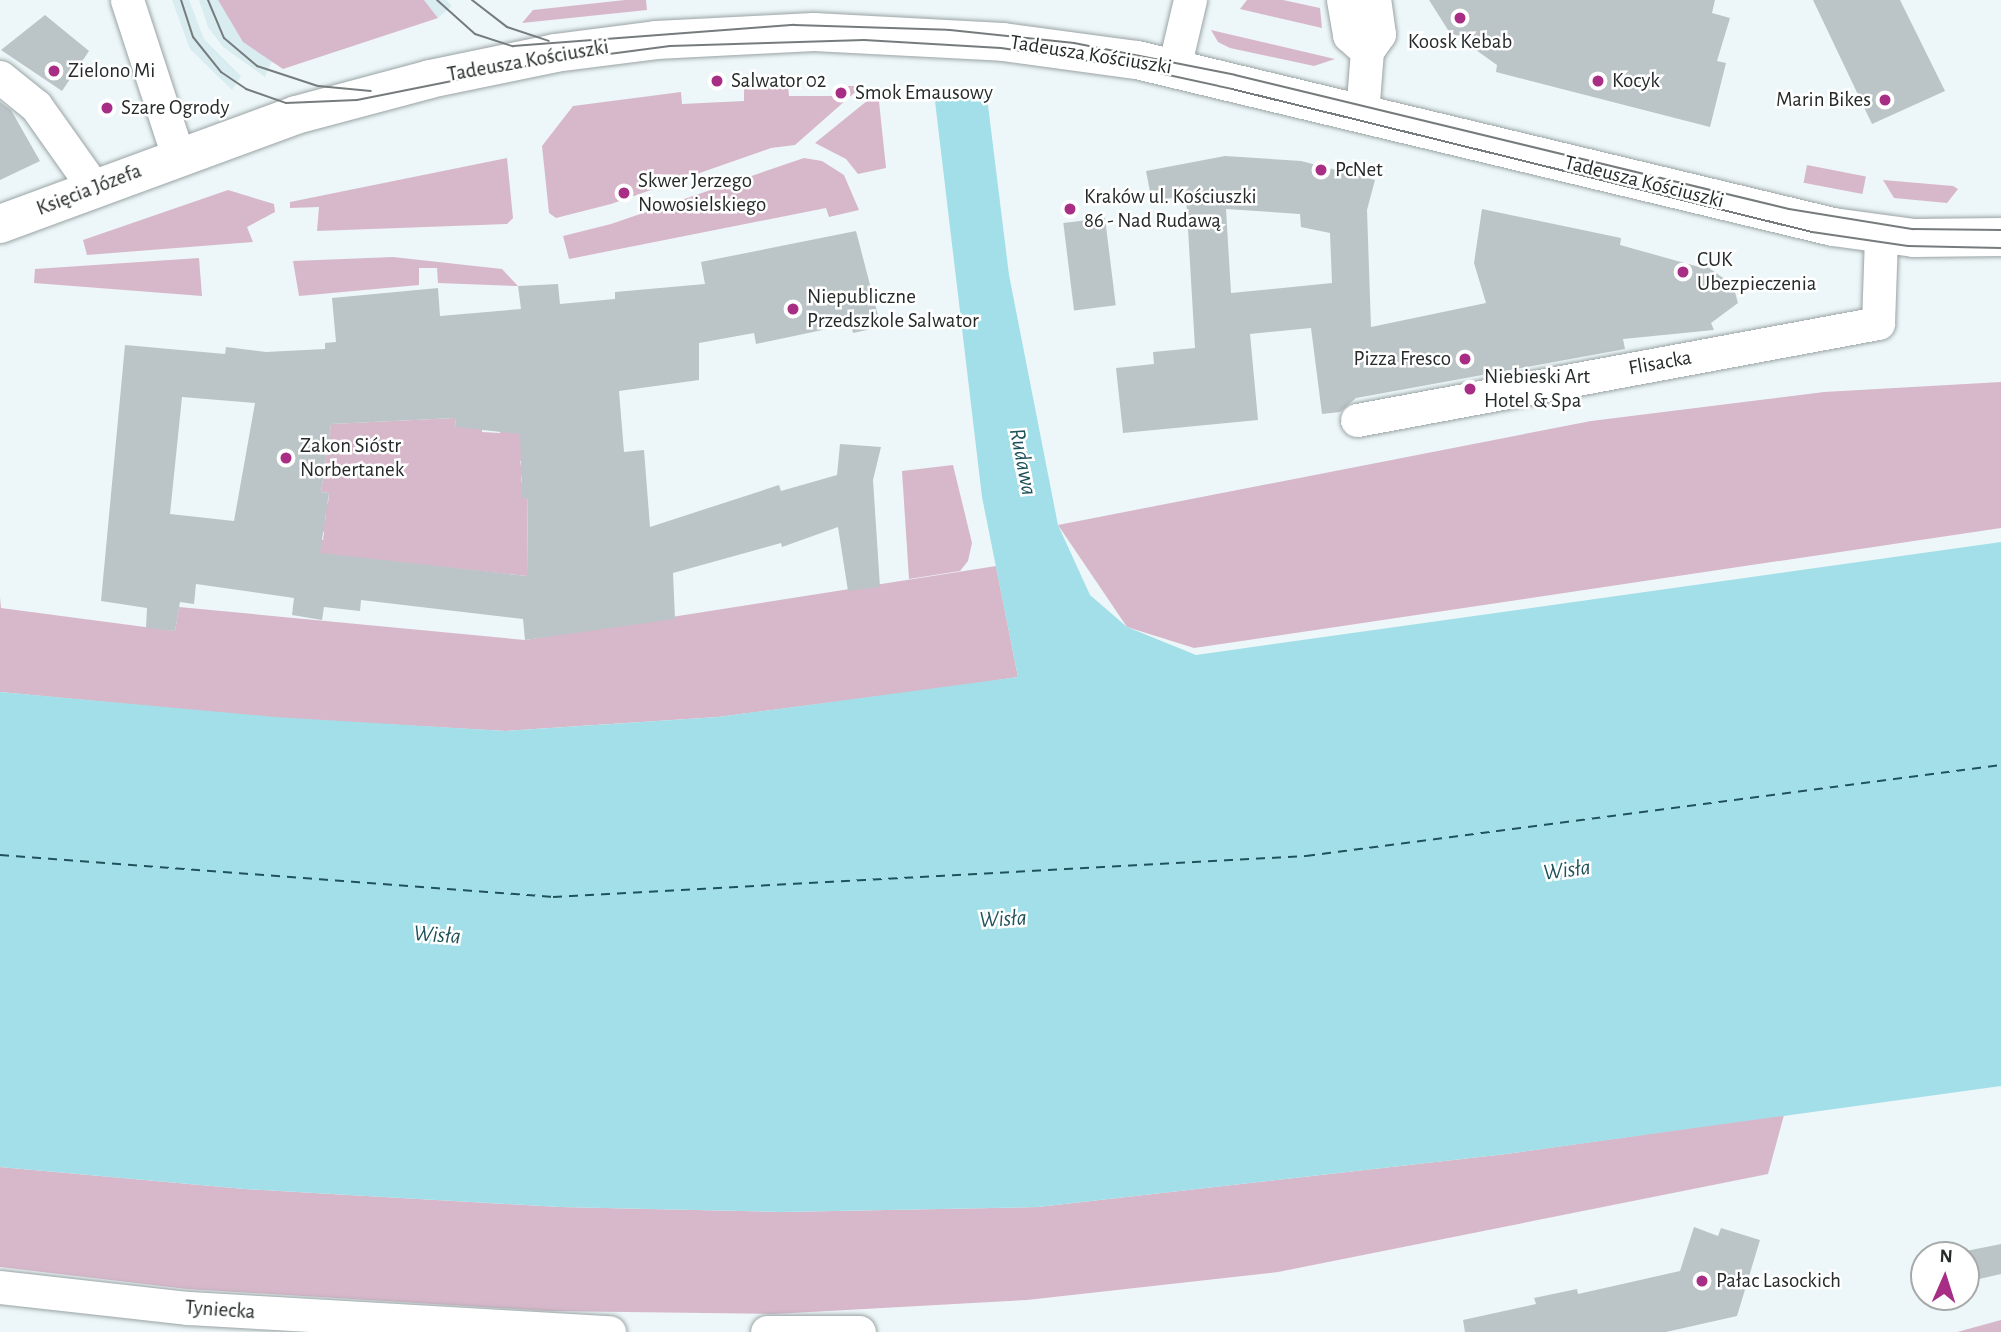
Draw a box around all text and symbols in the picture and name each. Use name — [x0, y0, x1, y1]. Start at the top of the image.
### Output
marker: Koosk Kebab — [1452, 10, 1468, 26]
place label: Koosk Kebab — [1408, 29, 1512, 55]
street label: Tadeusza Kościuszki — [1008, 30, 1174, 80]
street label: Tadeusza Kościuszki — [445, 34, 611, 88]
place label: Zielono Mi — [68, 58, 155, 84]
marker: Zielono Mi — [46, 63, 62, 79]
place label: Salwator 02 — [731, 68, 826, 94]
place label: Kocyk — [1612, 68, 1660, 94]
marker: Salwator 02 — [709, 73, 725, 89]
marker: Kocyk — [1590, 73, 1606, 89]
place label: Smok Emausowy — [855, 80, 993, 106]
marker: Smok Emausowy — [833, 85, 849, 101]
place label: Marin Bikes — [1776, 87, 1871, 113]
marker: Marin Bikes — [1877, 92, 1893, 108]
place label: Szare Ogrody — [121, 95, 229, 121]
marker: Szare Ogrody — [99, 100, 115, 116]
street label: Tadeusza Kościuszki — [1562, 150, 1726, 214]
place label: PcNet — [1335, 157, 1383, 183]
street label: Księcia Józefa — [33, 158, 145, 222]
marker: PcNet — [1313, 162, 1329, 178]
place label: Skwer Jerzego Nowosielskiego — [638, 168, 766, 218]
place label: Kraków ul. Kościuszki 86 - Nad Rudawą — [1084, 184, 1257, 234]
marker: Skwer Jerzego Nowosielskiego — [616, 185, 632, 201]
marker: Kraków ul. Kościuszki 86 - Nad Rudawą — [1062, 201, 1078, 217]
place label: CUK Ubezpieczenia — [1697, 247, 1816, 297]
marker: CUK Ubezpieczenia — [1675, 264, 1691, 280]
place label: Niepubliczne Przedszkole Salwator — [807, 284, 979, 334]
marker: Niepubliczne Przedszkole Salwator — [785, 301, 801, 317]
street label: Flisacka — [1626, 345, 1694, 381]
place label: Pizza Fresco — [1354, 346, 1451, 372]
marker: Pizza Fresco — [1457, 351, 1473, 367]
place label: Niebieski Art Hotel & Spa — [1484, 364, 1590, 414]
marker: Niebieski Art Hotel & Spa — [1462, 381, 1478, 397]
water label: Rudawa — [1002, 426, 1042, 498]
place label: Zakon Sióstr Norbertanek — [300, 433, 404, 483]
marker: Zakon Sióstr Norbertanek — [278, 450, 294, 466]
water label: Wisła — [1542, 854, 1592, 888]
water label: Wisła — [979, 905, 1027, 935]
water label: Wisła — [412, 921, 462, 951]
north arrow — [1910, 1241, 1980, 1311]
text: N — [1939, 1247, 1953, 1266]
place label: Pałac Lasockich — [1716, 1268, 1841, 1294]
marker: Pałac Lasockich — [1694, 1273, 1710, 1289]
street label: Tyniecka — [184, 1295, 256, 1325]

